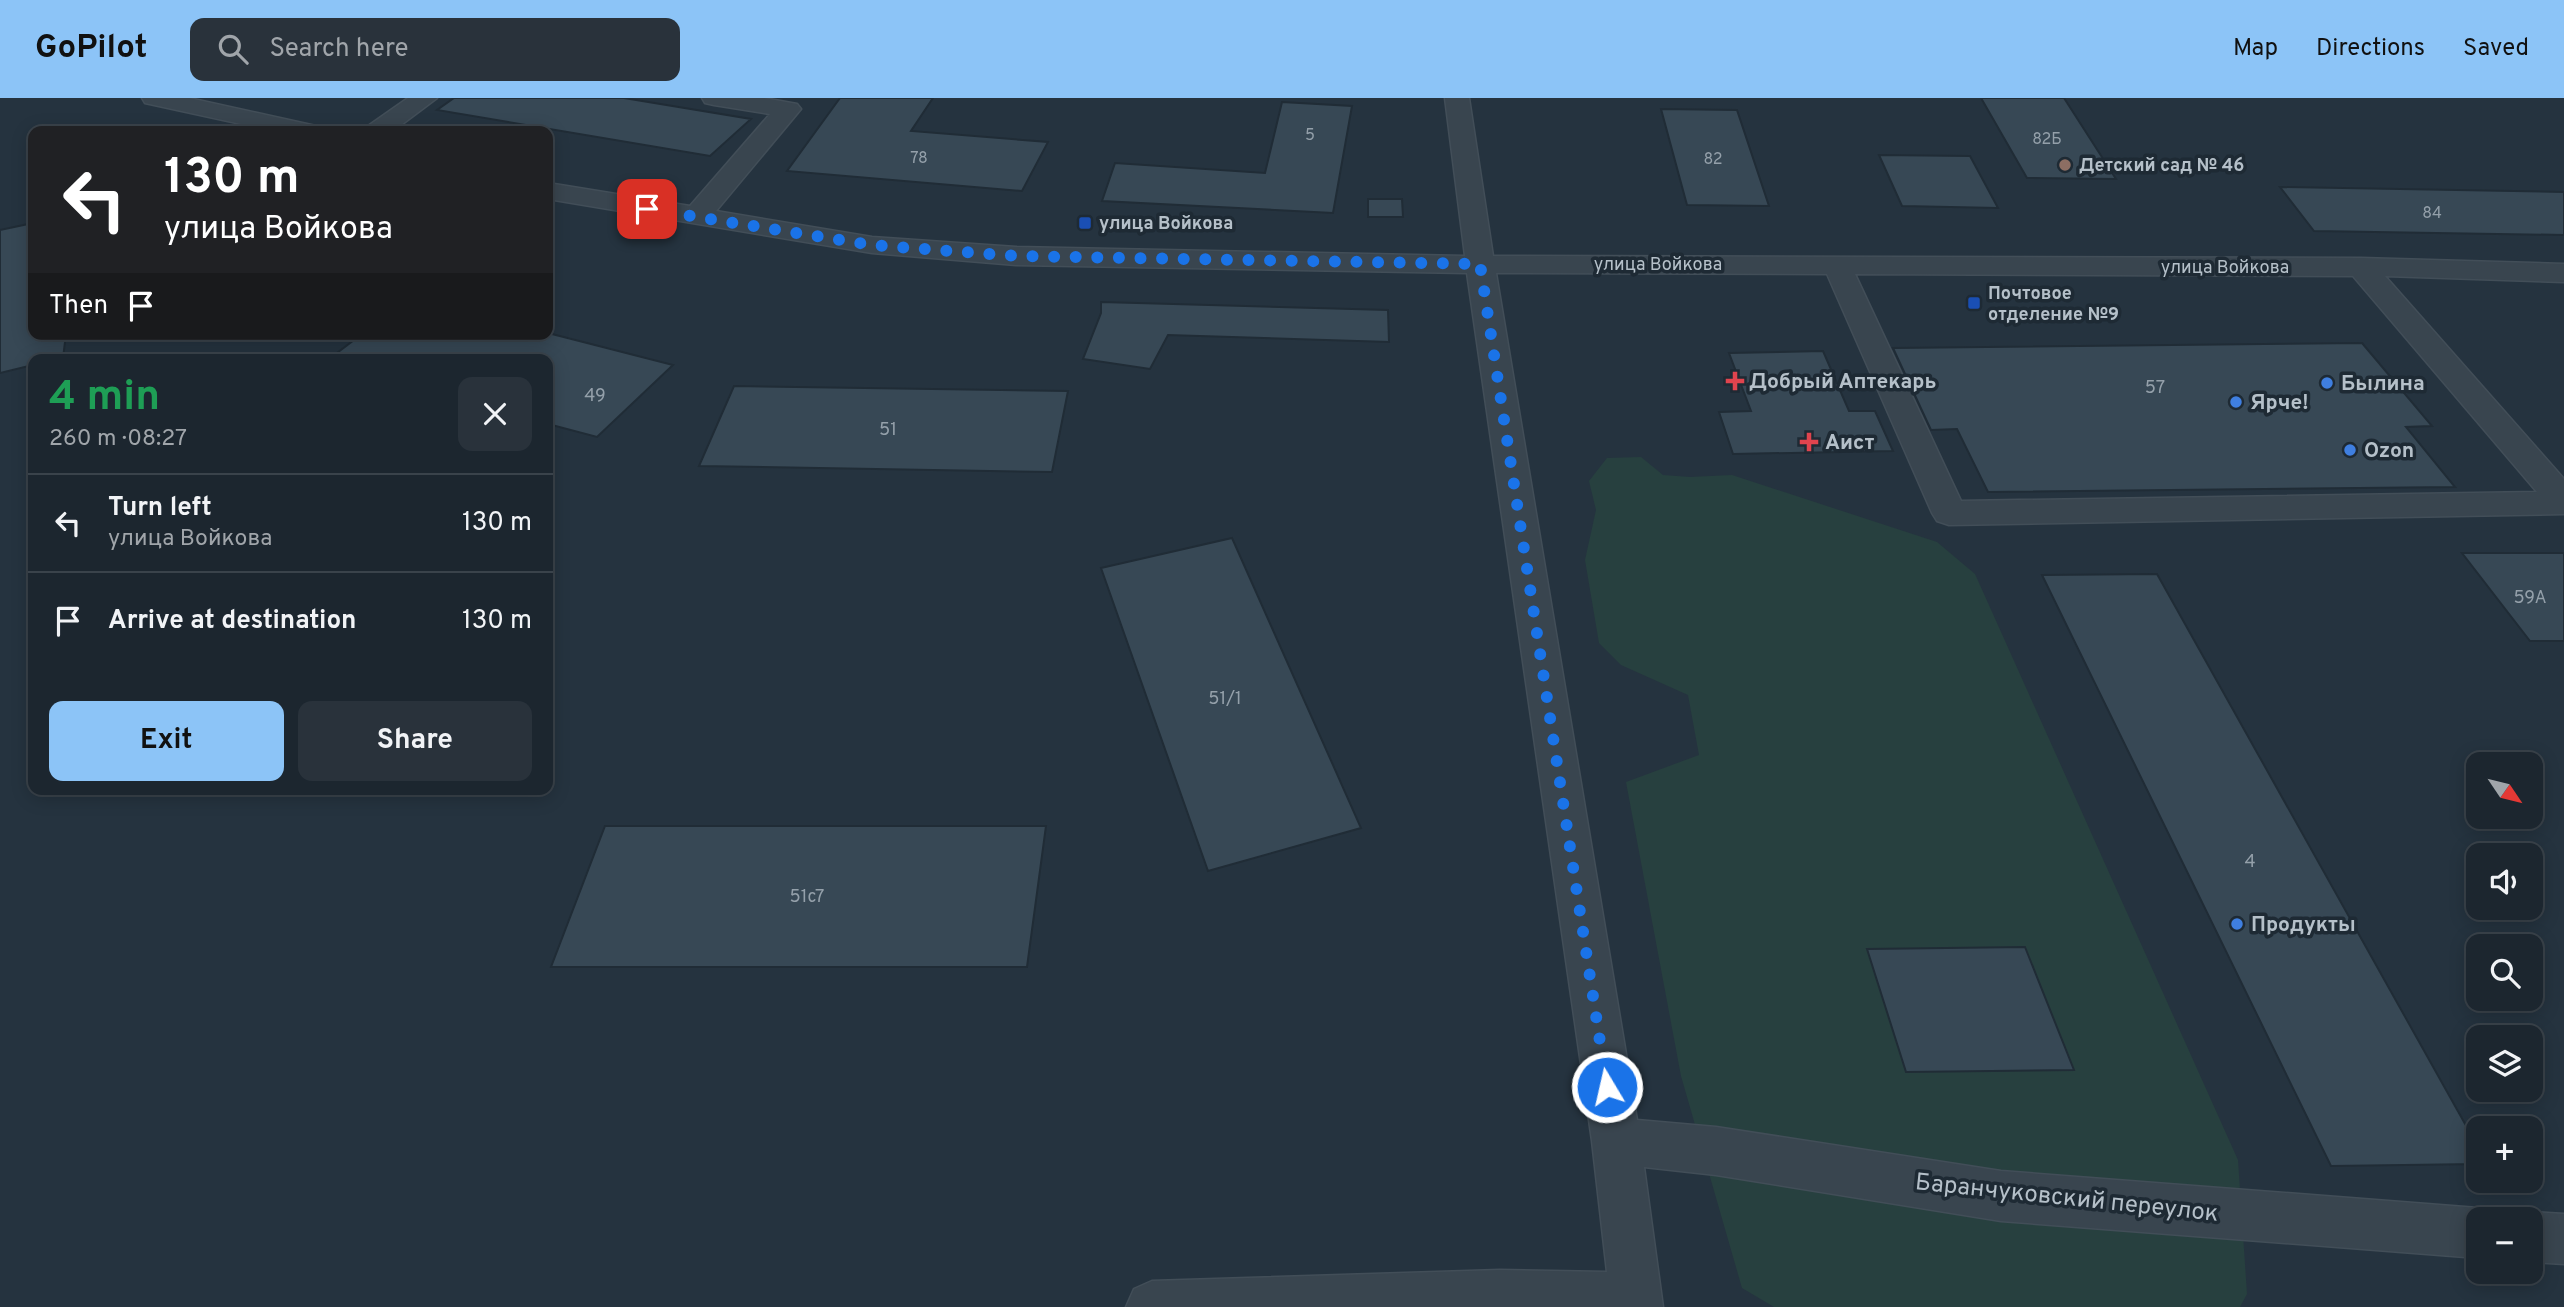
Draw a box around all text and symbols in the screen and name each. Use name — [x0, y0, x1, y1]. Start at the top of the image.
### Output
search box — [190, 18, 680, 81]
text: GoPilot — [35, 28, 148, 70]
icon: search — [214, 30, 252, 68]
text: Search here — [270, 33, 408, 66]
text: Map — [2233, 34, 2278, 64]
text: Directions — [2316, 34, 2425, 64]
text: Saved — [2463, 34, 2529, 64]
house number: 5 — [1305, 126, 1315, 146]
house number: 82Б — [2032, 130, 2062, 150]
text: 130 m — [164, 149, 300, 211]
house number: 78 — [910, 149, 928, 169]
house number: 82 — [1703, 150, 1723, 170]
icon: left — [49, 154, 140, 245]
place label: Детский сад № 46 — [2079, 155, 2244, 178]
marker: Детский сад № 46 — [2057, 157, 2073, 173]
pin — [617, 179, 677, 239]
icon: arrive — [628, 190, 666, 228]
house number: 84 — [2422, 204, 2442, 224]
text: улица Войкова — [164, 210, 393, 250]
place label: улица Войкова — [1099, 213, 1233, 236]
marker: улица Войкова — [1077, 215, 1093, 231]
street label: улица Войкова — [1594, 254, 1722, 277]
street label: улица Войкова — [2161, 257, 2289, 280]
place label: Почтовое отделение №9 — [1988, 283, 2119, 327]
icon: arrive — [122, 287, 160, 325]
text: Then — [49, 290, 108, 323]
marker: Почтовое отделение №9 — [1966, 295, 1982, 311]
place label: Добрый Аптекарь — [1749, 369, 1936, 396]
place label: Былина — [2341, 371, 2425, 398]
text: 4 min — [49, 372, 160, 425]
marker: Добрый Аптекарь — [1727, 373, 1743, 389]
marker: Былина — [2319, 375, 2335, 391]
button: close — [458, 377, 532, 451]
house number: 57 — [2145, 377, 2165, 400]
house number: 49 — [584, 385, 606, 408]
place label: Ярче! — [2250, 390, 2309, 417]
marker: Ярче! — [2228, 394, 2244, 410]
house number: 51 — [879, 419, 897, 442]
text: 260 m · 08:27 — [49, 425, 187, 454]
place label: Аист — [1825, 430, 1875, 457]
marker: Аист — [1799, 432, 1819, 452]
place label: Ozon — [2364, 438, 2414, 465]
marker: Ozon — [2342, 442, 2358, 458]
text: Turn left — [108, 492, 212, 525]
icon: left — [49, 504, 87, 542]
text: 130 m — [462, 507, 532, 540]
text: улица Войкова — [108, 525, 272, 554]
house number: 59А — [2513, 587, 2547, 610]
icon: arrive — [49, 602, 87, 640]
text: Arrive at destination — [108, 605, 356, 638]
text: 130 m — [462, 605, 532, 638]
house number: 51/1 — [1208, 688, 1242, 711]
button: Exit — [49, 701, 284, 781]
button: Share — [298, 701, 532, 781]
north arrow — [2466, 752, 2543, 830]
map controls — [2466, 752, 2543, 1284]
button: sound — [2466, 843, 2543, 920]
house number: 4 — [2244, 851, 2256, 874]
house number: 51с7 — [790, 886, 824, 909]
place label: Продукты — [2251, 912, 2356, 939]
marker: Продукты — [2229, 916, 2245, 932]
button: search — [2466, 934, 2543, 1011]
button: layers — [2466, 1025, 2543, 1102]
position arrow — [1570, 1050, 1644, 1124]
button: + — [2466, 1116, 2543, 1193]
street label: Баранчуковский переулок — [1914, 1168, 2220, 1230]
button: − — [2466, 1207, 2543, 1284]

